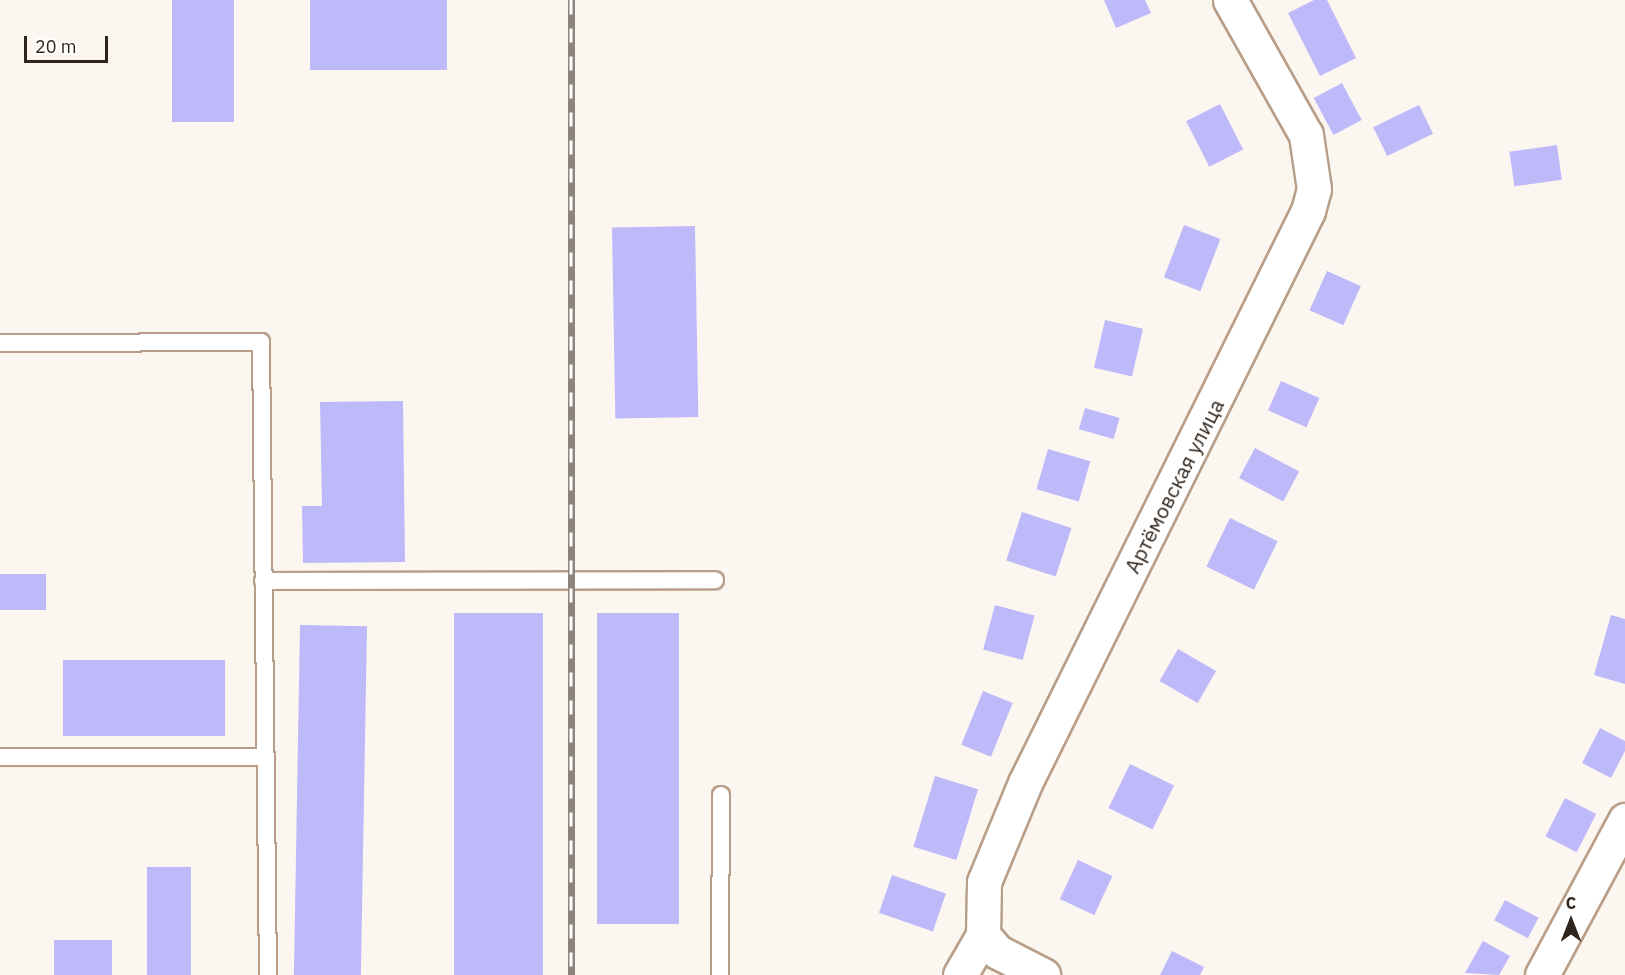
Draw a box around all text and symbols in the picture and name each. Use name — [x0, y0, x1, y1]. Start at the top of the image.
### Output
scale bar — [27, 24, 111, 62]
text: 20 m — [35, 35, 77, 58]
street label: Артёмовская улица — [1119, 395, 1229, 577]
north arrow — [1541, 891, 1601, 951]
text: С — [1566, 893, 1576, 913]

